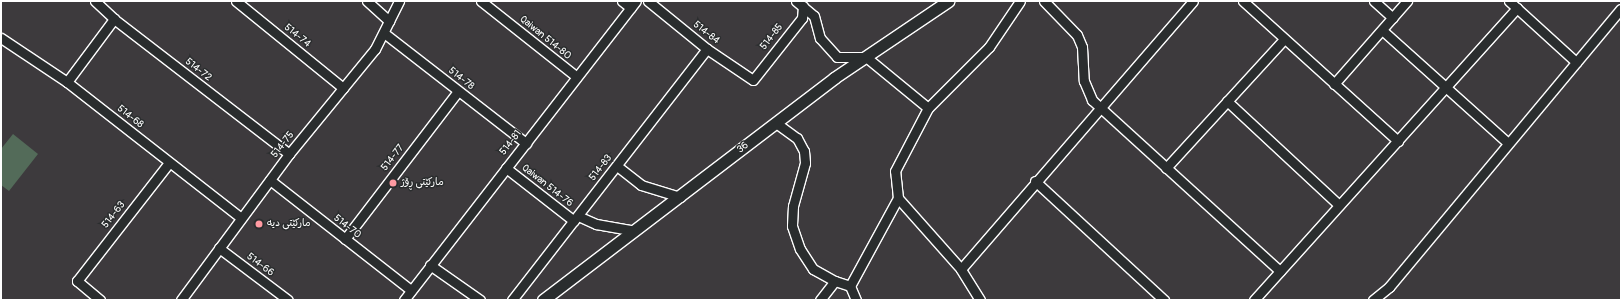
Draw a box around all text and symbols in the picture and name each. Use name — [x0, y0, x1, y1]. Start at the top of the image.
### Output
street label: Qaiwan 514-80 — [517, 14, 573, 62]
street label: 514-84 — [690, 19, 722, 47]
street label: 514-74 — [281, 22, 313, 50]
street label: 514-85 — [758, 22, 786, 52]
street label: 514-72 — [182, 56, 214, 84]
street label: 514-78 — [446, 65, 476, 93]
street label: 514-68 — [114, 103, 146, 131]
street label: 514-81 — [498, 128, 524, 158]
street label: 514-75 — [269, 129, 297, 161]
street label: 36 — [735, 140, 751, 156]
street label: 514-77 — [379, 142, 407, 174]
street label: 514-83 — [587, 152, 615, 184]
street label: Qaiwan 514-76 — [519, 162, 575, 210]
place label: مارکێتی ڕۆژ — [401, 177, 444, 189]
marker: مارکێتی ڕۆژ — [388, 178, 398, 188]
street label: 514-63 — [100, 199, 128, 231]
street label: 514-70 — [331, 213, 363, 241]
place label: مارکێتی دیە — [267, 218, 311, 230]
marker: مارکێتی دیە — [254, 219, 264, 229]
street label: 514-66 — [244, 251, 276, 279]

